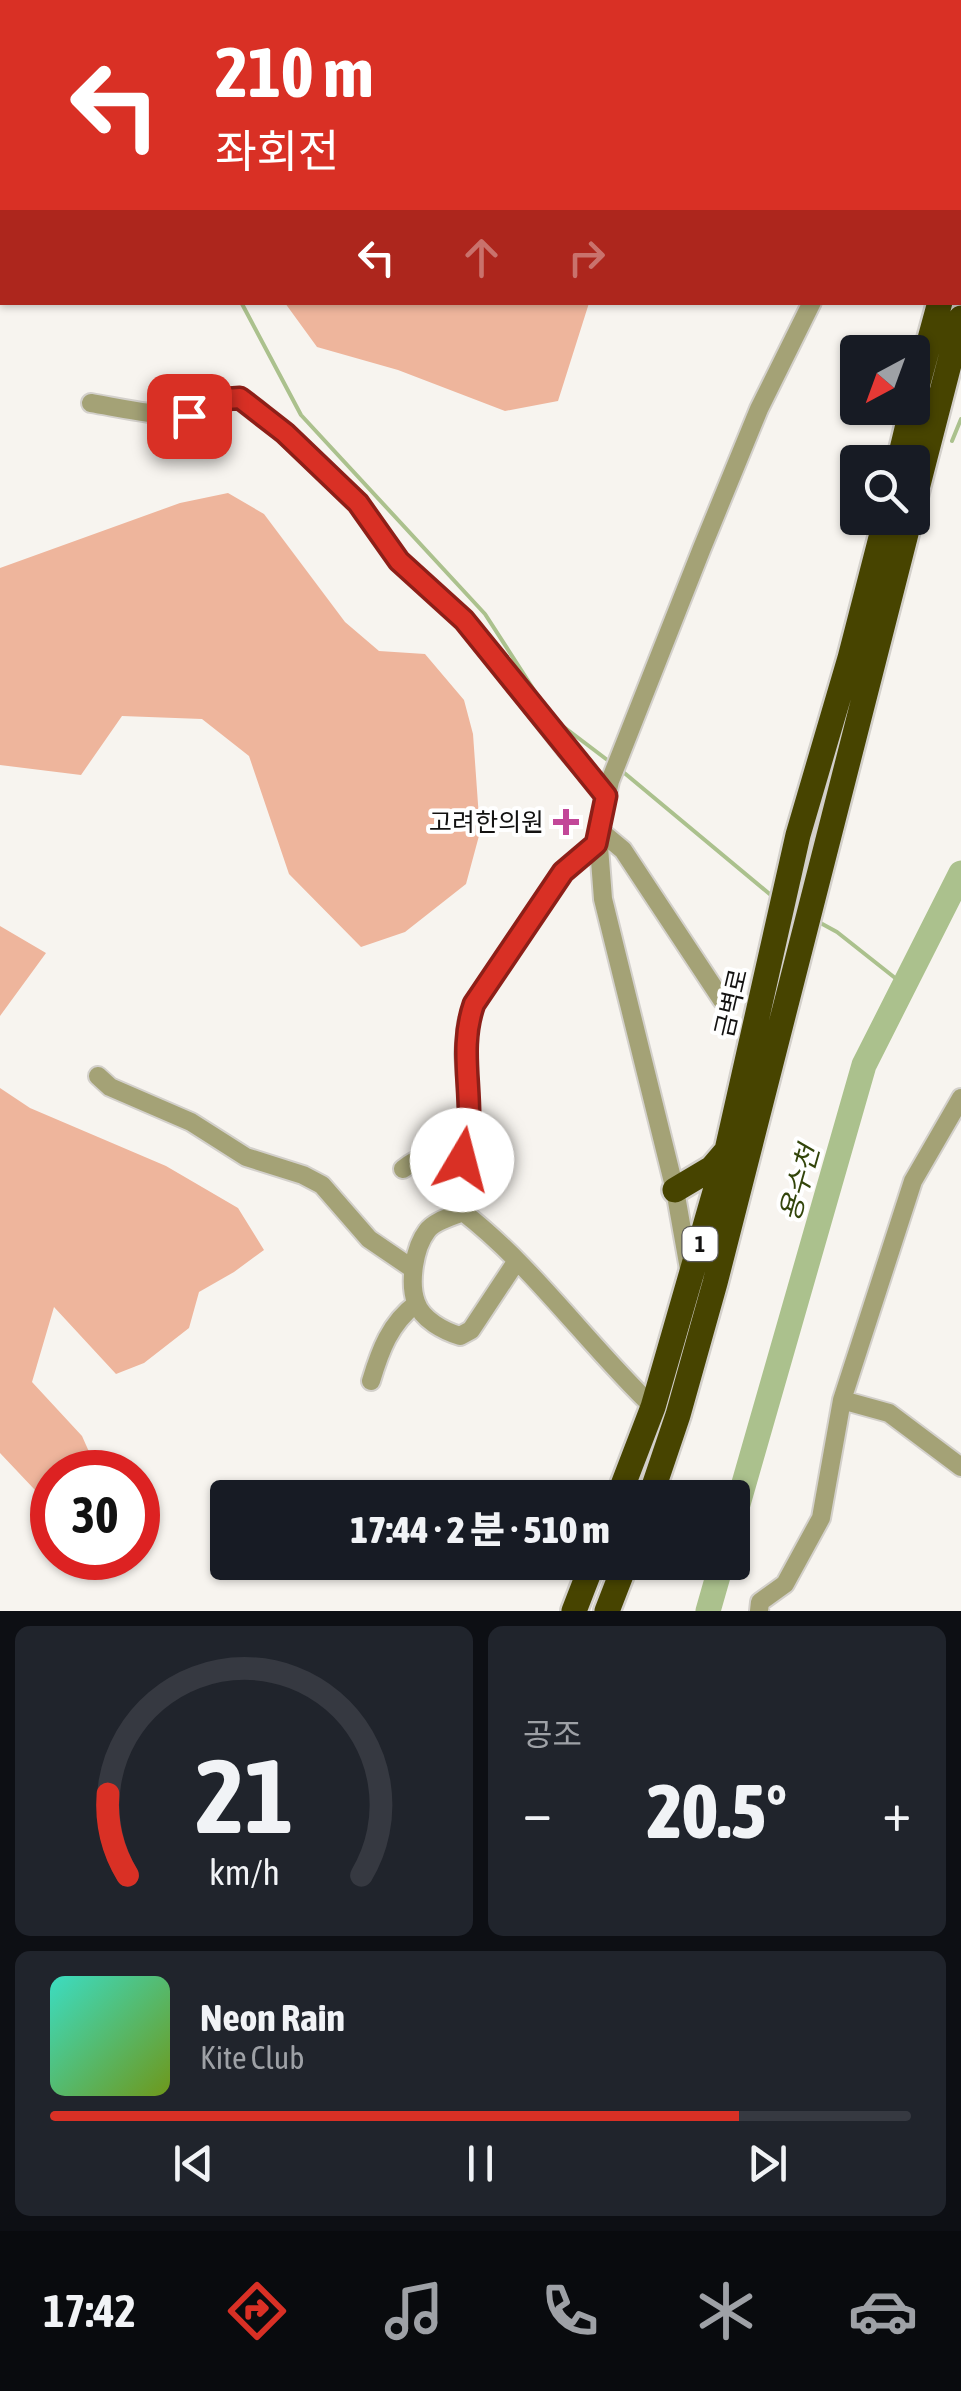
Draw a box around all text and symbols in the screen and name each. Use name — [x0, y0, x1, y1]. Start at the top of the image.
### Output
text: 210 m — [215, 32, 374, 112]
icon: left — [50, 40, 180, 170]
text: 좌회전 — [215, 125, 339, 177]
icon: left — [349, 230, 404, 285]
icon: ahead — [454, 230, 509, 285]
icon: right — [559, 230, 614, 285]
north arrow — [840, 335, 930, 425]
map controls — [840, 335, 930, 535]
pin — [147, 374, 232, 459]
icon: arrive — [162, 389, 217, 444]
button: search — [840, 445, 930, 535]
place label: 고려한의원 — [429, 808, 544, 836]
marker: 고려한의원 — [553, 809, 579, 835]
street label: 금벽로 — [710, 966, 752, 1040]
position arrow — [410, 1108, 514, 1212]
water label: 용수천 — [773, 1138, 826, 1225]
road number: 1 — [682, 1227, 718, 1261]
speed limit sign: 30 — [30, 1450, 160, 1580]
text: 17:44 · 2 분 · 510 m — [350, 1508, 610, 1551]
text: 공조 — [523, 1716, 582, 1753]
text: 21 — [195, 1736, 293, 1855]
text: 20.5° — [647, 1768, 787, 1854]
text: − — [523, 1780, 552, 1843]
text: + — [882, 1780, 911, 1843]
text: km/h — [209, 1852, 279, 1893]
text: Neon Rain — [200, 1996, 345, 2039]
text: Kite Club — [200, 2039, 304, 2076]
icon: previous — [166, 2136, 221, 2191]
icon: pause — [453, 2136, 508, 2191]
icon: next — [740, 2136, 795, 2191]
icon: directions — [222, 2276, 292, 2346]
icon: music — [379, 2276, 449, 2346]
icon: phone — [535, 2276, 605, 2346]
icon: climate — [691, 2276, 761, 2346]
icon: car — [848, 2276, 918, 2346]
text: 17:42 — [43, 2285, 136, 2337]

